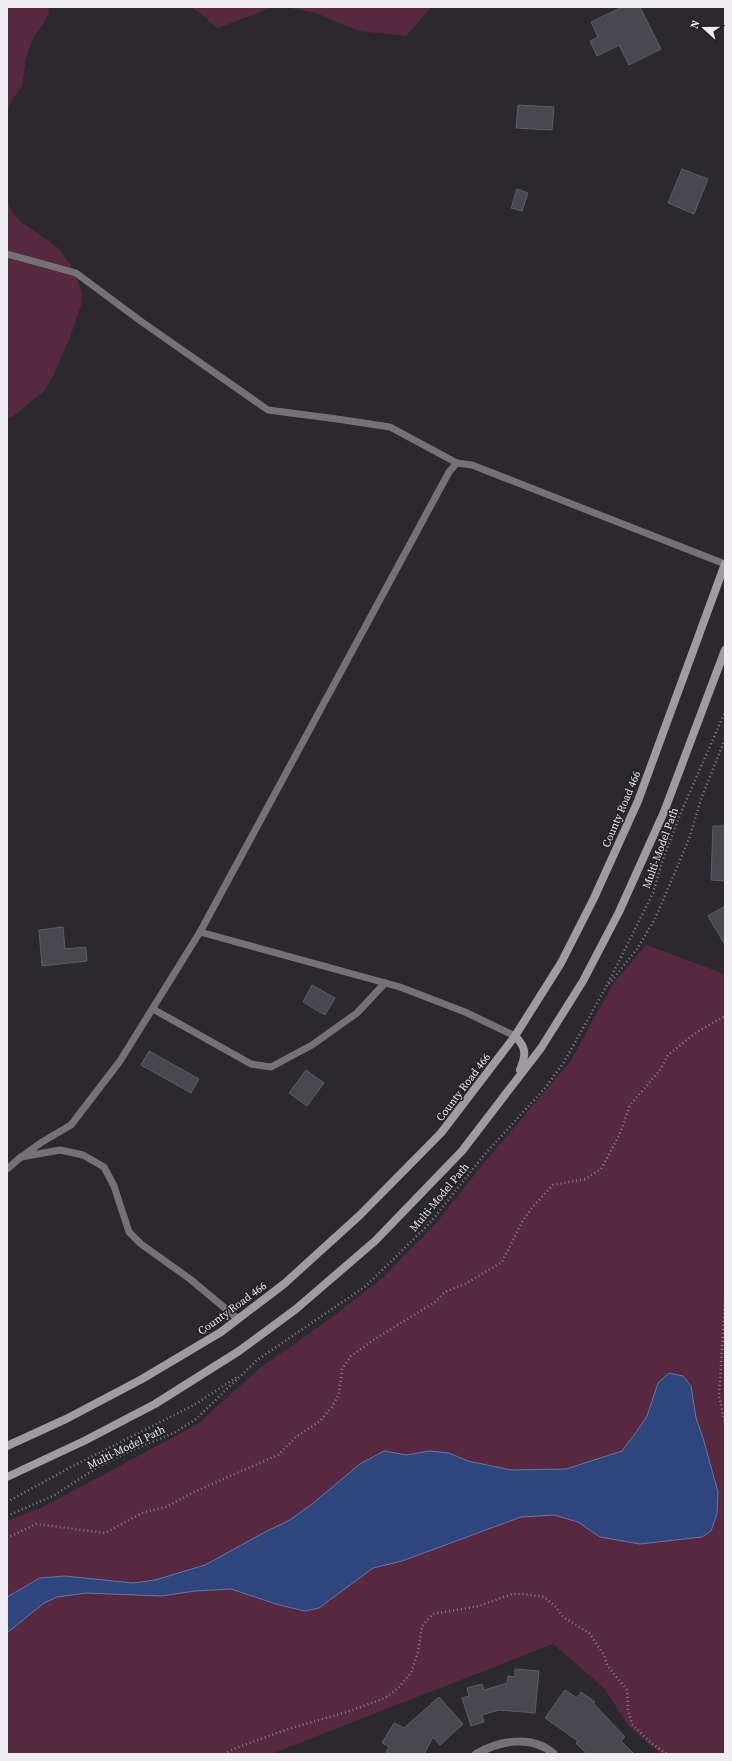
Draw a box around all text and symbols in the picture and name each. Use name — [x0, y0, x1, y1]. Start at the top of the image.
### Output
north arrow — [684, 8, 724, 48]
text: N — [687, 18, 704, 31]
street label: County Road 466 — [599, 768, 645, 850]
street label: Multi-Model Path — [639, 805, 682, 891]
street label: County Road 466 — [433, 1050, 494, 1124]
street label: Multi-Model Path — [406, 1160, 473, 1235]
street label: County Road 466 — [195, 1278, 270, 1338]
street label: Multi-Model Path — [85, 1422, 168, 1473]

